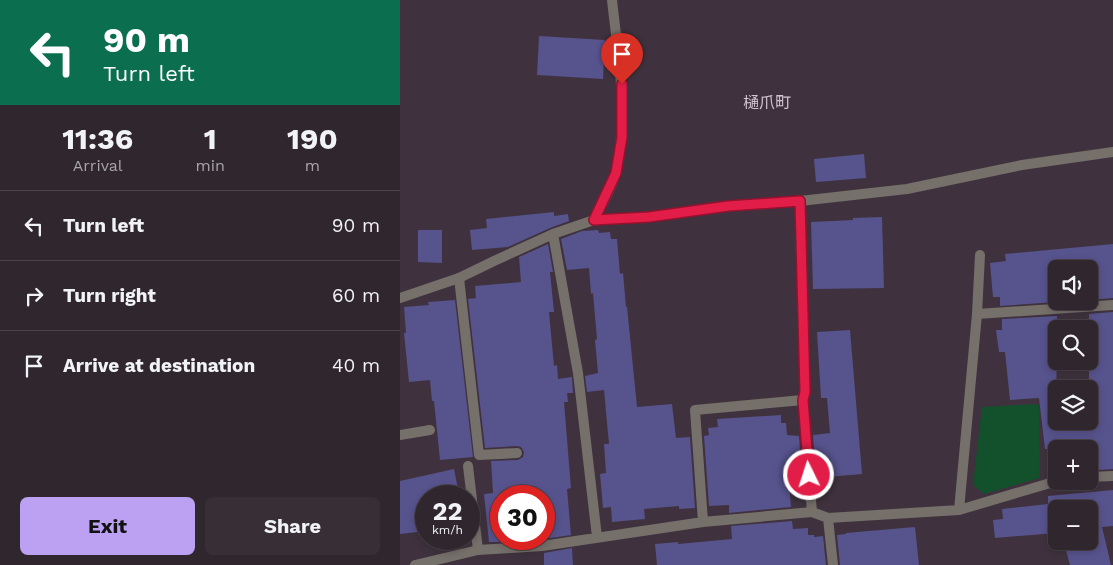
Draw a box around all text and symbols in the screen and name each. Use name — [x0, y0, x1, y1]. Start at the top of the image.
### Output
text: 90 m — [103, 19, 190, 61]
icon: left — [20, 20, 85, 85]
pin — [601, 33, 643, 84]
icon: arrive — [608, 40, 636, 68]
text: Turn left — [103, 61, 195, 86]
district label: 樋爪町 — [743, 93, 791, 112]
text: 11:36 — [62, 121, 133, 156]
text: 1 — [204, 121, 217, 156]
text: 190 — [287, 121, 338, 156]
text: Arrival — [73, 156, 123, 175]
text: min — [196, 156, 225, 175]
text: m — [305, 156, 320, 175]
icon: left — [20, 212, 48, 240]
text: Turn left — [63, 214, 144, 237]
text: 90 m — [332, 214, 380, 237]
map controls — [1048, 260, 1098, 550]
button: sound — [1048, 260, 1098, 310]
icon: right — [20, 282, 48, 310]
text: Turn right — [63, 284, 156, 307]
text: 60 m — [332, 284, 380, 307]
button: search — [1048, 320, 1098, 370]
icon: arrive — [20, 352, 48, 380]
text: Arrive at destination — [63, 354, 255, 377]
text: 40 m — [332, 354, 380, 377]
button: layers — [1048, 380, 1098, 430]
button: + — [1048, 440, 1098, 490]
position arrow — [782, 448, 834, 500]
speed limit sign: 30 — [490, 485, 555, 550]
button: Exit — [20, 497, 195, 555]
button: Share — [205, 497, 380, 555]
text: 22 — [433, 497, 462, 526]
button: − — [1048, 500, 1098, 550]
text: km/h — [432, 523, 463, 537]

